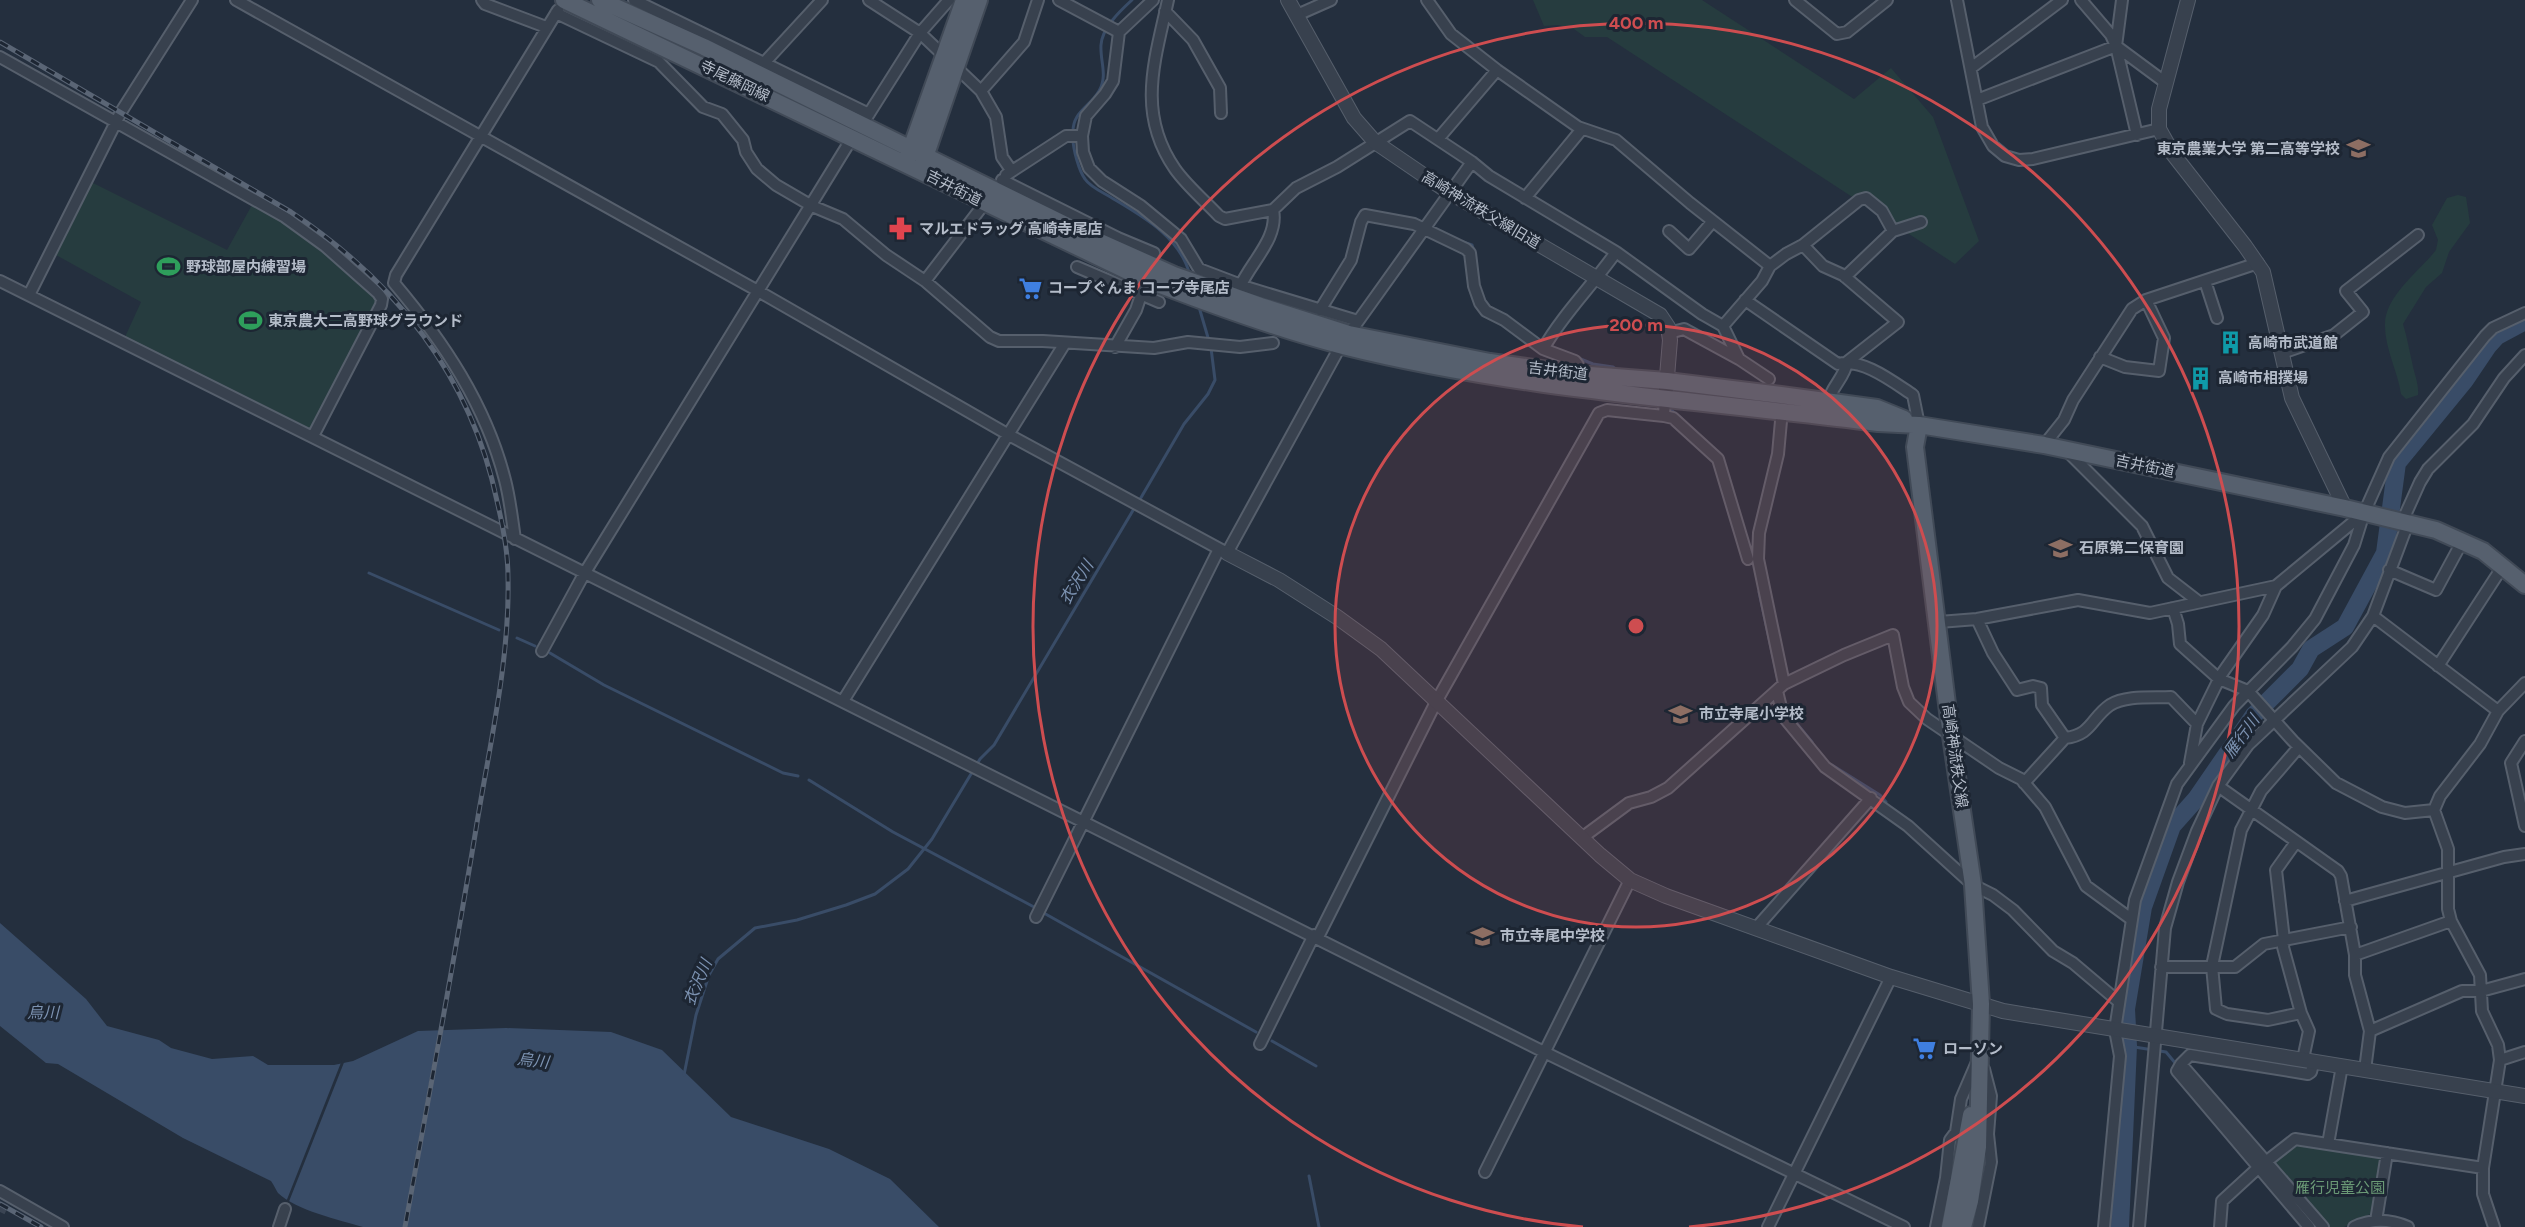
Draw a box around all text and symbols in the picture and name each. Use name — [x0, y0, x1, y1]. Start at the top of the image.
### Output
text: 400 m — [1609, 12, 1663, 34]
street label: 寺尾藤岡線 — [697, 56, 773, 106]
school or university icon: 東京農業大学 第二高等学校 — [2345, 136, 2371, 162]
place label: 東京農業大学 第二高等学校 — [2156, 140, 2340, 158]
street label: 吉井街道 — [923, 166, 985, 210]
street label: 高崎神流秩父線旧道 — [1418, 168, 1544, 252]
pharmacy icon: マルエドラッグ 高崎寺尾店 — [888, 216, 914, 242]
place label: マルエドラッグ 高崎寺尾店 — [919, 220, 1103, 238]
sports icon: 野球部屋内練習場 — [155, 254, 181, 280]
place label: 野球部屋内練習場 — [186, 258, 306, 276]
supermarket icon: コープぐんま コープ寺尾店 — [1017, 275, 1043, 301]
place label: コープぐんま コープ寺尾店 — [1048, 279, 1230, 297]
sports icon: 東京農大二高野球グラウンド — [237, 308, 263, 334]
place label: 東京農大二高野球グラウンド — [268, 312, 463, 330]
text: 200 m — [1609, 314, 1663, 336]
building icon: 高崎市武道館 — [2217, 330, 2243, 356]
place label: 高崎市武道館 — [2248, 334, 2338, 352]
street label: 吉井街道 — [1527, 358, 1589, 384]
building icon: 高崎市相撲場 — [2187, 365, 2213, 391]
place label: 高崎市相撲場 — [2218, 369, 2308, 387]
street label: 吉井街道 — [2114, 451, 2176, 481]
school or university icon: 石原第二保育園 — [2048, 535, 2074, 561]
place label: 石原第二保育園 — [2079, 539, 2184, 557]
water label: 衣沢川 — [1056, 555, 1098, 608]
centre of rings — [1626, 616, 1646, 636]
school or university icon: 市立寺尾小学校 — [1668, 701, 1694, 727]
street label: 高崎神流秩父線 — [1939, 703, 1971, 809]
place label: 市立寺尾小学校 — [1699, 705, 1804, 723]
water label: 雁行川 — [2220, 710, 2264, 761]
school or university icon: 市立寺尾中学校 — [1469, 923, 1495, 949]
place label: 市立寺尾中学校 — [1500, 927, 1605, 945]
water label: 衣沢川 — [679, 955, 716, 1008]
water label: 烏川 — [27, 1003, 61, 1022]
supermarket icon: ローソン — [1912, 1036, 1938, 1062]
place label: ローソン — [1943, 1040, 2003, 1058]
water label: 烏川 — [516, 1049, 552, 1072]
park label: 雁行児童公園 — [2295, 1179, 2385, 1197]

